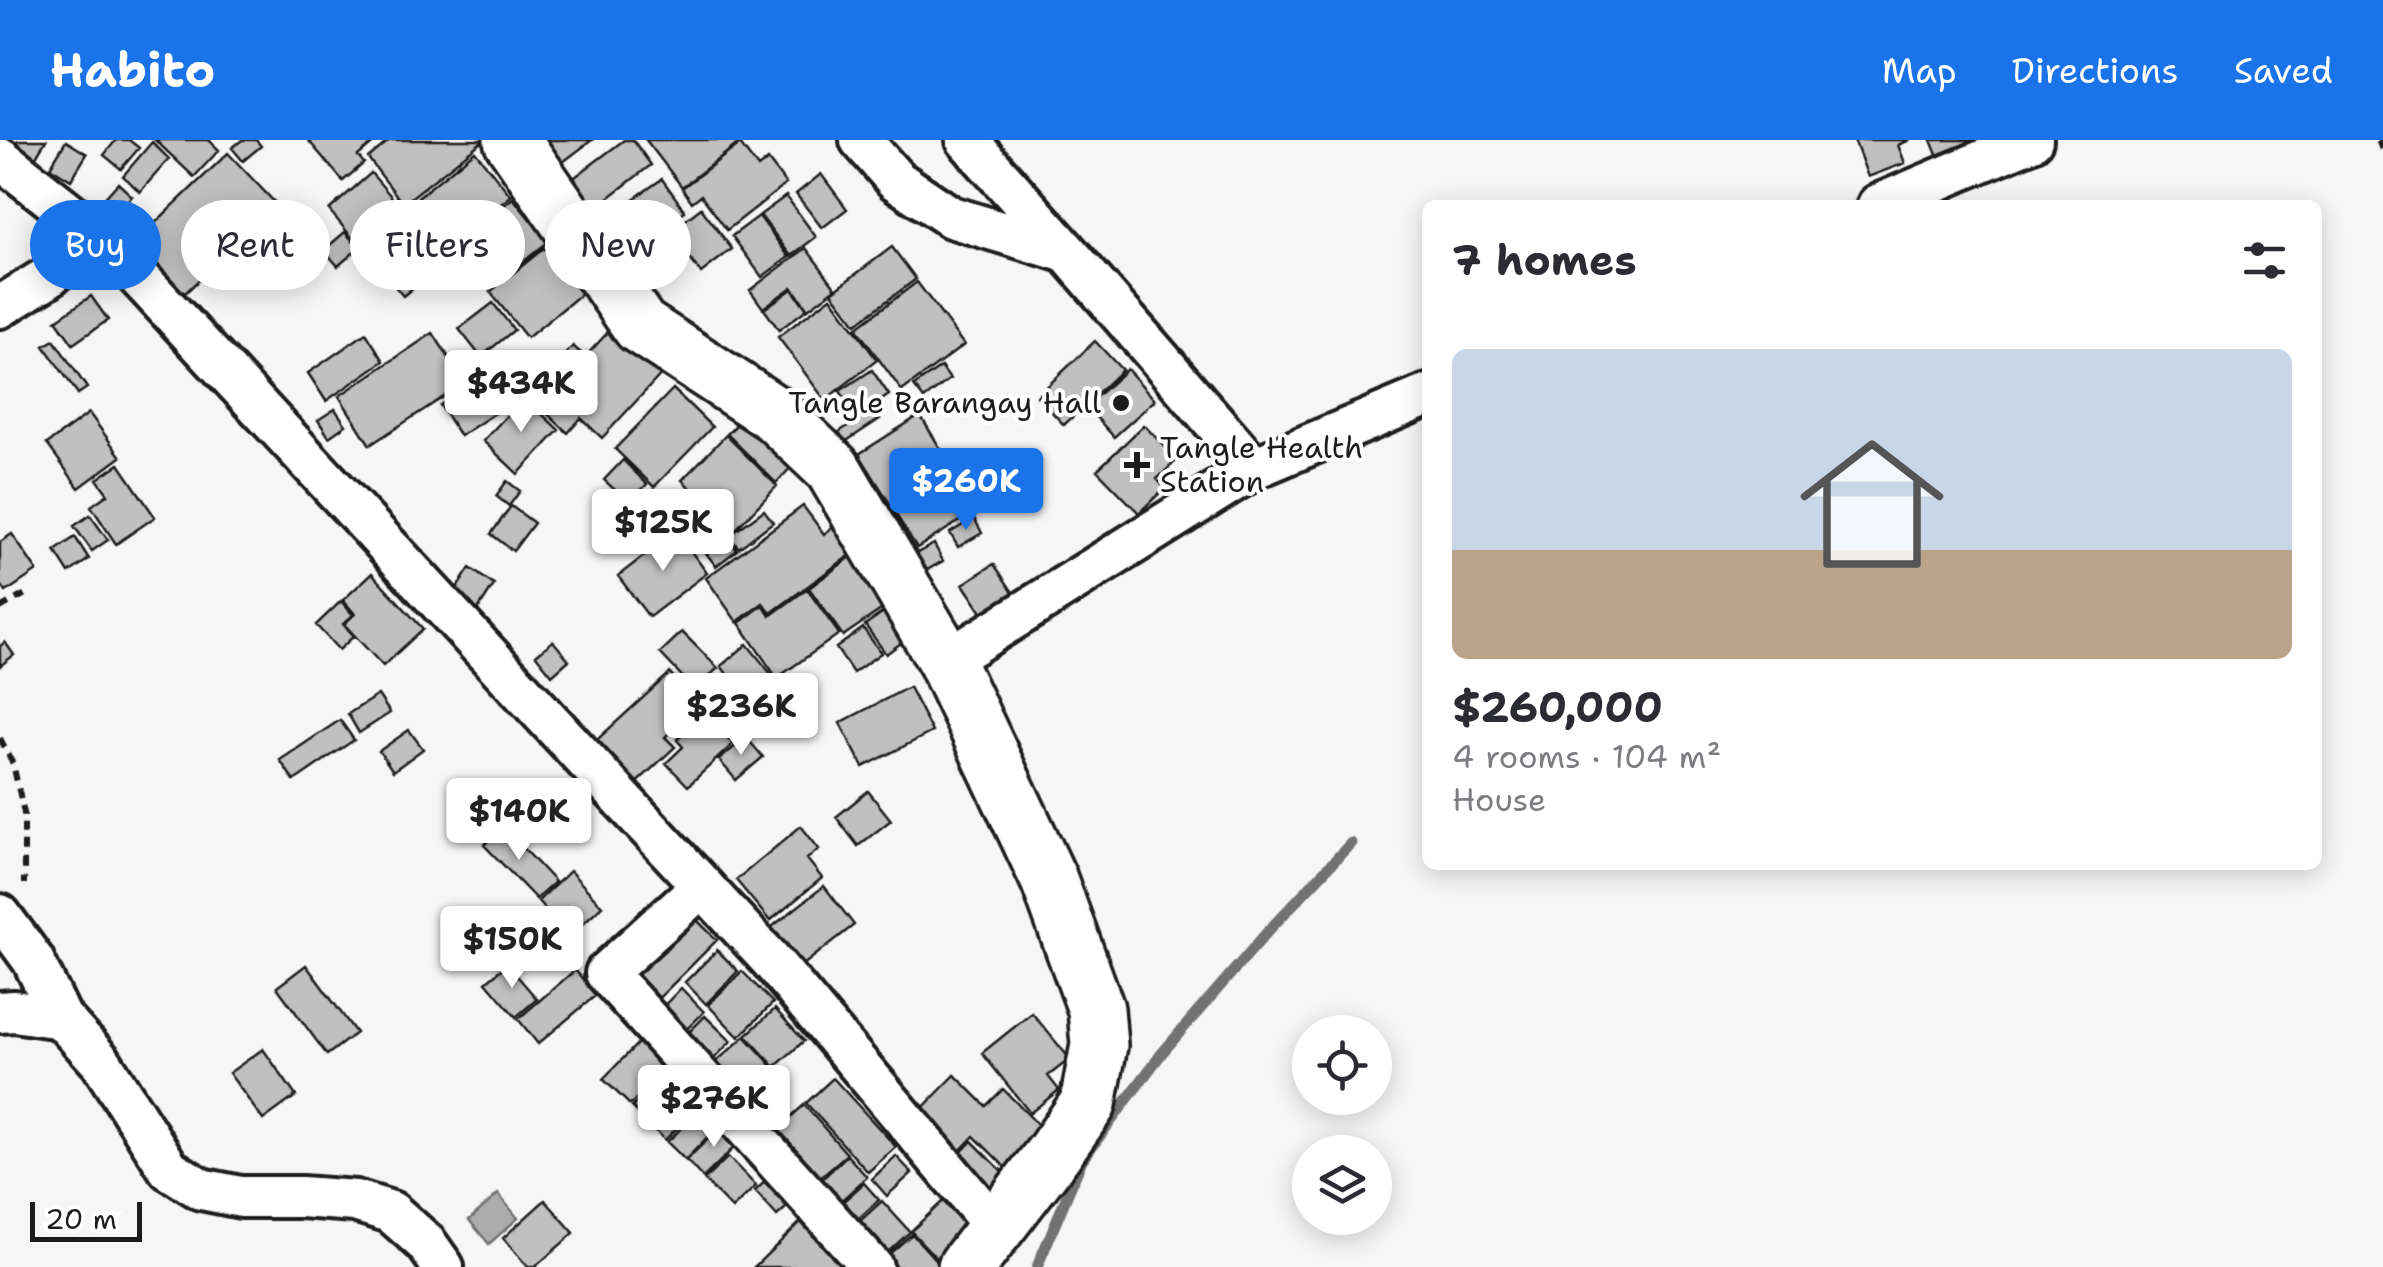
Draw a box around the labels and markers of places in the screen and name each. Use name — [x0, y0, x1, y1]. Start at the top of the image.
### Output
pin: $434K — [451, 350, 591, 435]
place label: Tangle Barangay Hall — [788, 382, 1101, 423]
marker: Tangle Barangay Hall — [1110, 392, 1132, 414]
place label: Tangle Health Station — [1160, 427, 1363, 502]
pin: $260K — [896, 448, 1036, 533]
marker: Tangle Health Station — [1124, 452, 1150, 478]
pin: $125K — [593, 489, 733, 574]
pin: $236K — [671, 673, 811, 758]
pin: $140K — [449, 778, 589, 863]
pin: $150K — [442, 906, 582, 991]
pin: $276K — [644, 1065, 784, 1150]

